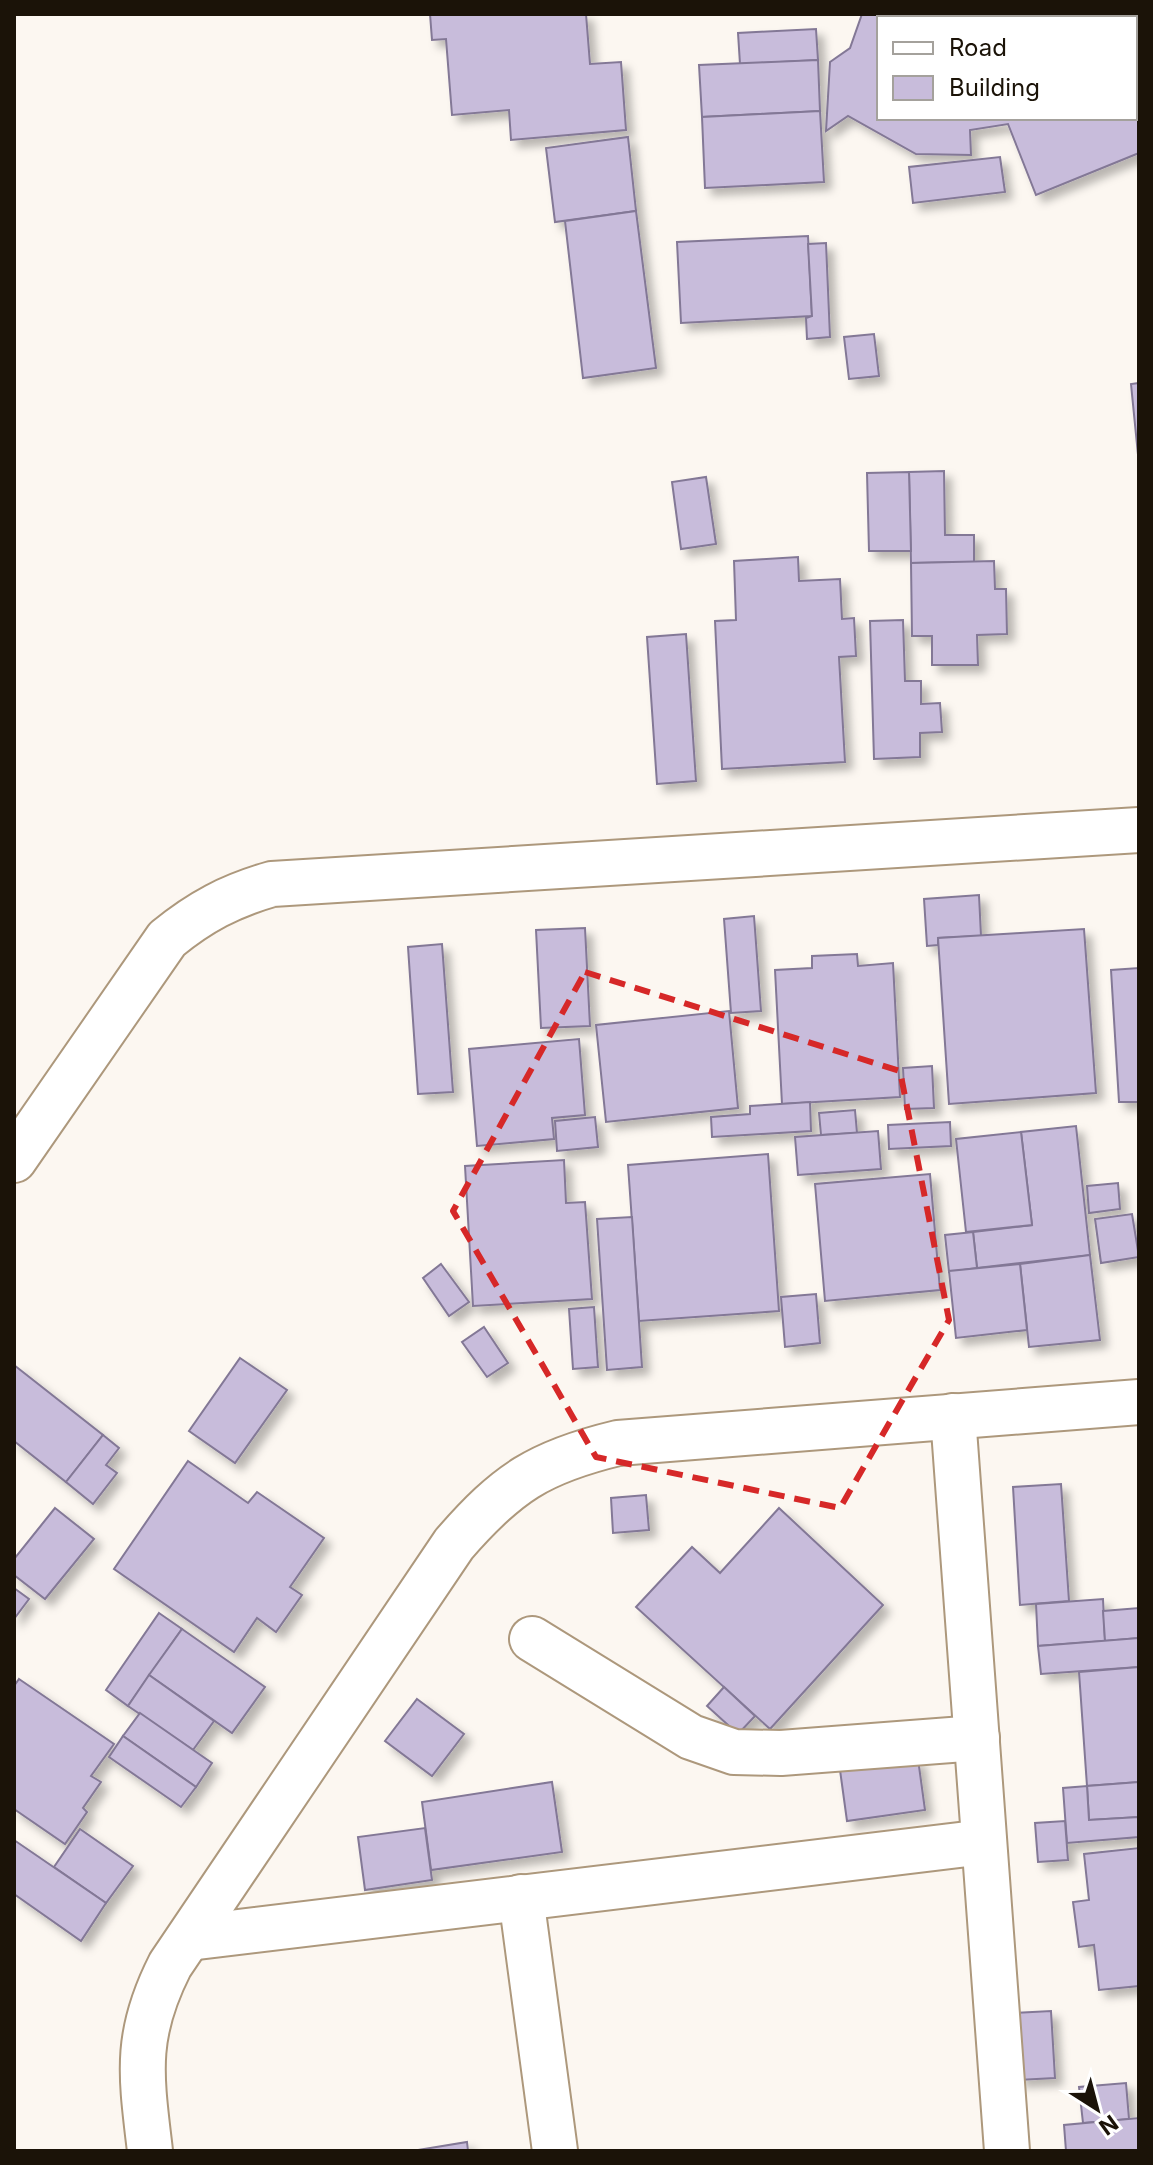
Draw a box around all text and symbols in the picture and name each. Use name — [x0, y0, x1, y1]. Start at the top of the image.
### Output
legend — [877, 16, 1137, 120]
text: Road — [949, 33, 1007, 62]
text: Building — [949, 73, 1040, 102]
north arrow — [1057, 2069, 1137, 2149]
text: N — [1094, 2110, 1123, 2141]

